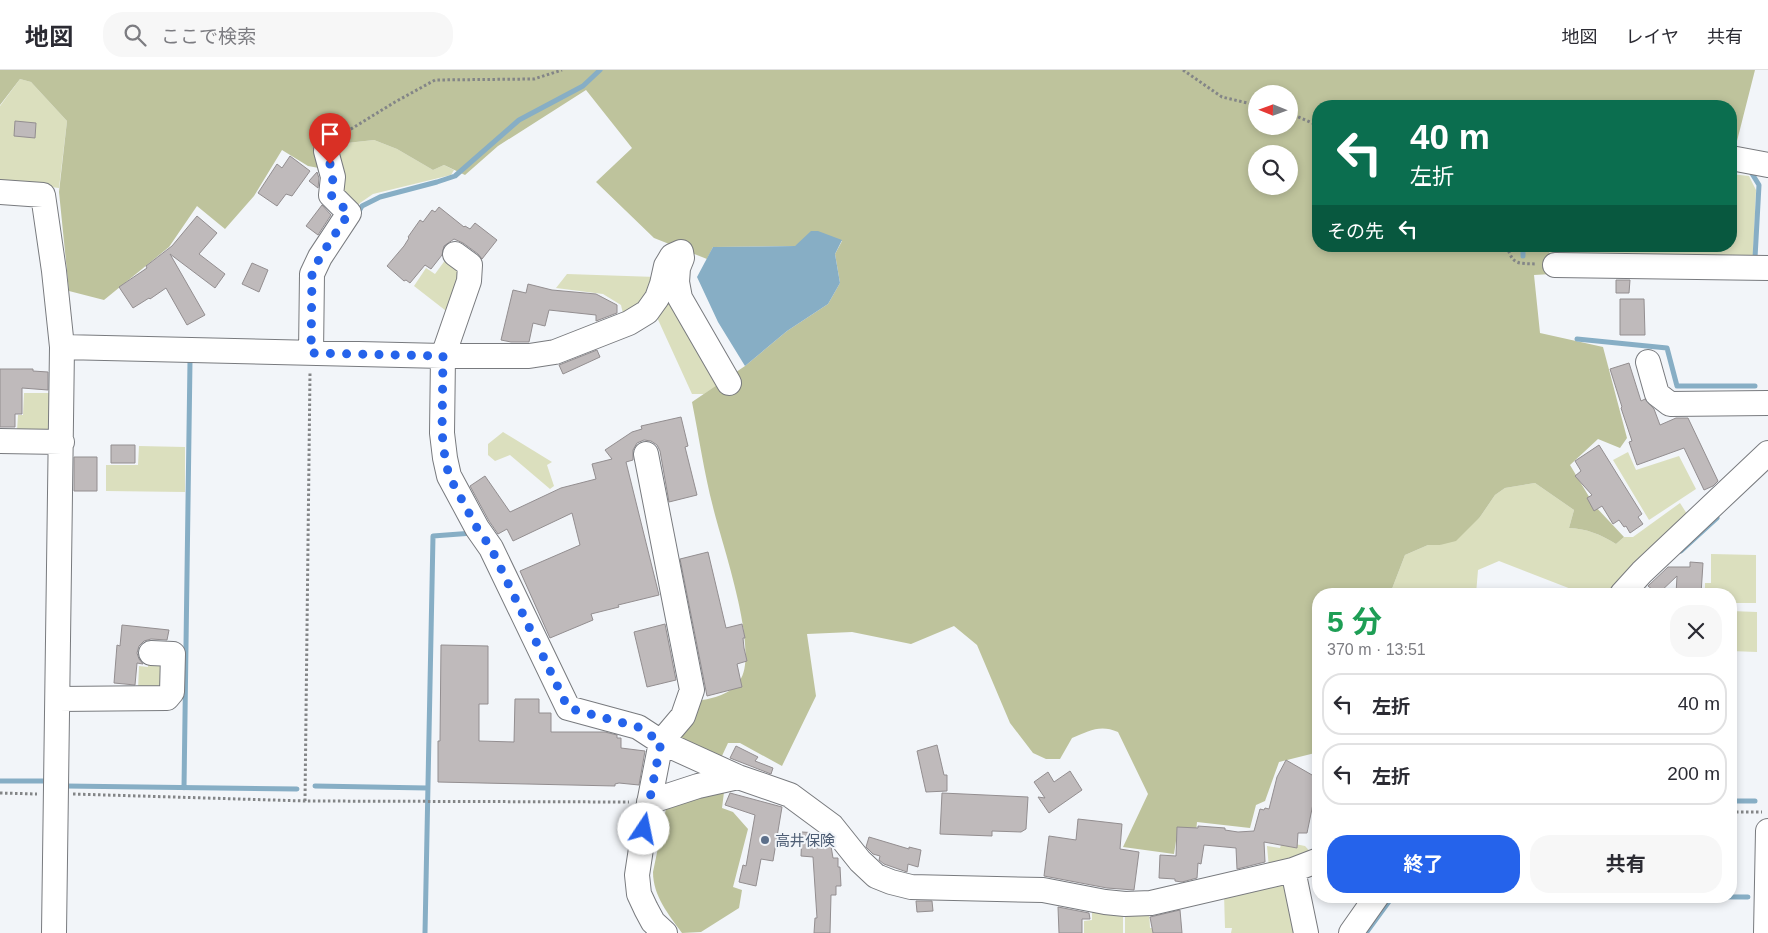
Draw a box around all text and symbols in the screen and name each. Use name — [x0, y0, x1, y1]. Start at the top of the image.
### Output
search box — [103, 12, 453, 57]
icon: search — [121, 21, 149, 49]
text: 地図 — [25, 23, 73, 50]
text: ここで検索 — [161, 26, 256, 47]
text: 地図 — [1562, 27, 1598, 47]
text: レイヤ — [1626, 27, 1679, 47]
text: 共有 — [1707, 27, 1743, 47]
north arrow — [1248, 85, 1298, 135]
map controls — [1248, 85, 1298, 195]
pin — [309, 113, 351, 164]
text: 40 m — [1410, 117, 1490, 156]
icon: arrive — [316, 120, 344, 148]
icon: left — [1327, 120, 1392, 185]
button: search — [1248, 145, 1298, 195]
text: 左折 — [1410, 164, 1454, 189]
icon: left — [1394, 215, 1422, 243]
text: その先 — [1327, 221, 1384, 242]
text: 5 分 — [1327, 605, 1382, 638]
button: close — [1670, 605, 1722, 657]
text: 370 m · 13:51 — [1327, 641, 1426, 658]
icon: left — [1329, 690, 1357, 718]
text: 40 m — [1678, 693, 1720, 714]
text: 左折 — [1372, 696, 1410, 717]
icon: left — [1329, 760, 1357, 788]
text: 200 m — [1667, 763, 1720, 784]
text: 左折 — [1372, 766, 1410, 787]
position arrow — [617, 802, 669, 854]
place label: 高井保険 — [775, 832, 835, 849]
marker: 高井保険 — [759, 834, 771, 846]
button: 終了 — [1327, 835, 1520, 893]
button: 共有 — [1530, 835, 1722, 893]

